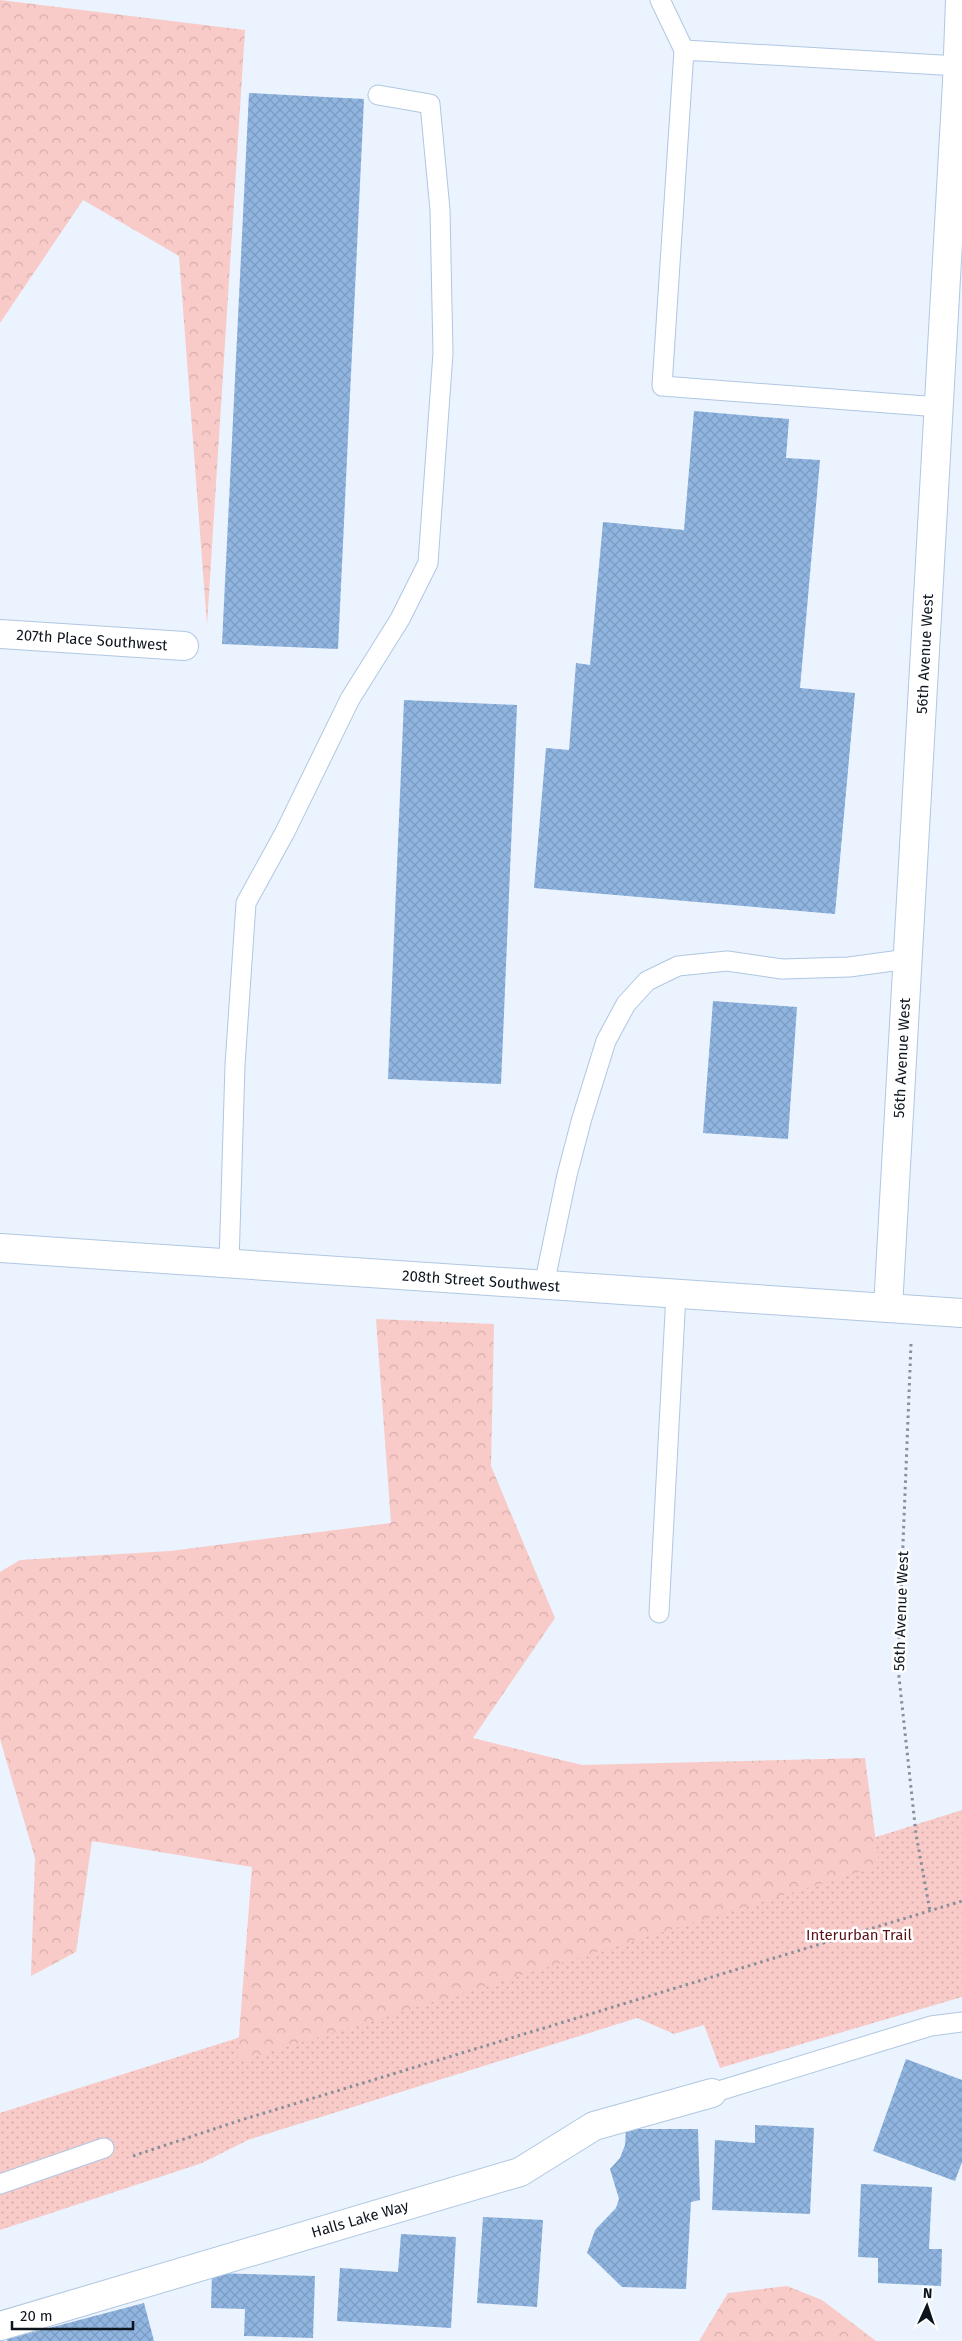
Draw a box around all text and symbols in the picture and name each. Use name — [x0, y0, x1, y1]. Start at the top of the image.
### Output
street label: 56th Avenue West — [913, 593, 937, 715]
street label: 207th Place Southwest — [16, 626, 169, 654]
street label: 56th Avenue West — [890, 997, 914, 1119]
street label: 208th Street Southwest — [401, 1267, 561, 1296]
street label: 56th Avenue West — [890, 1550, 912, 1671]
park label: Interurban Trail — [806, 1926, 913, 1944]
street label: Halls Lake Way — [309, 2196, 411, 2241]
north arrow — [902, 2281, 952, 2331]
text: N — [923, 2285, 933, 2302]
scale bar — [12, 2298, 134, 2330]
text: 20 m — [20, 2307, 53, 2325]

